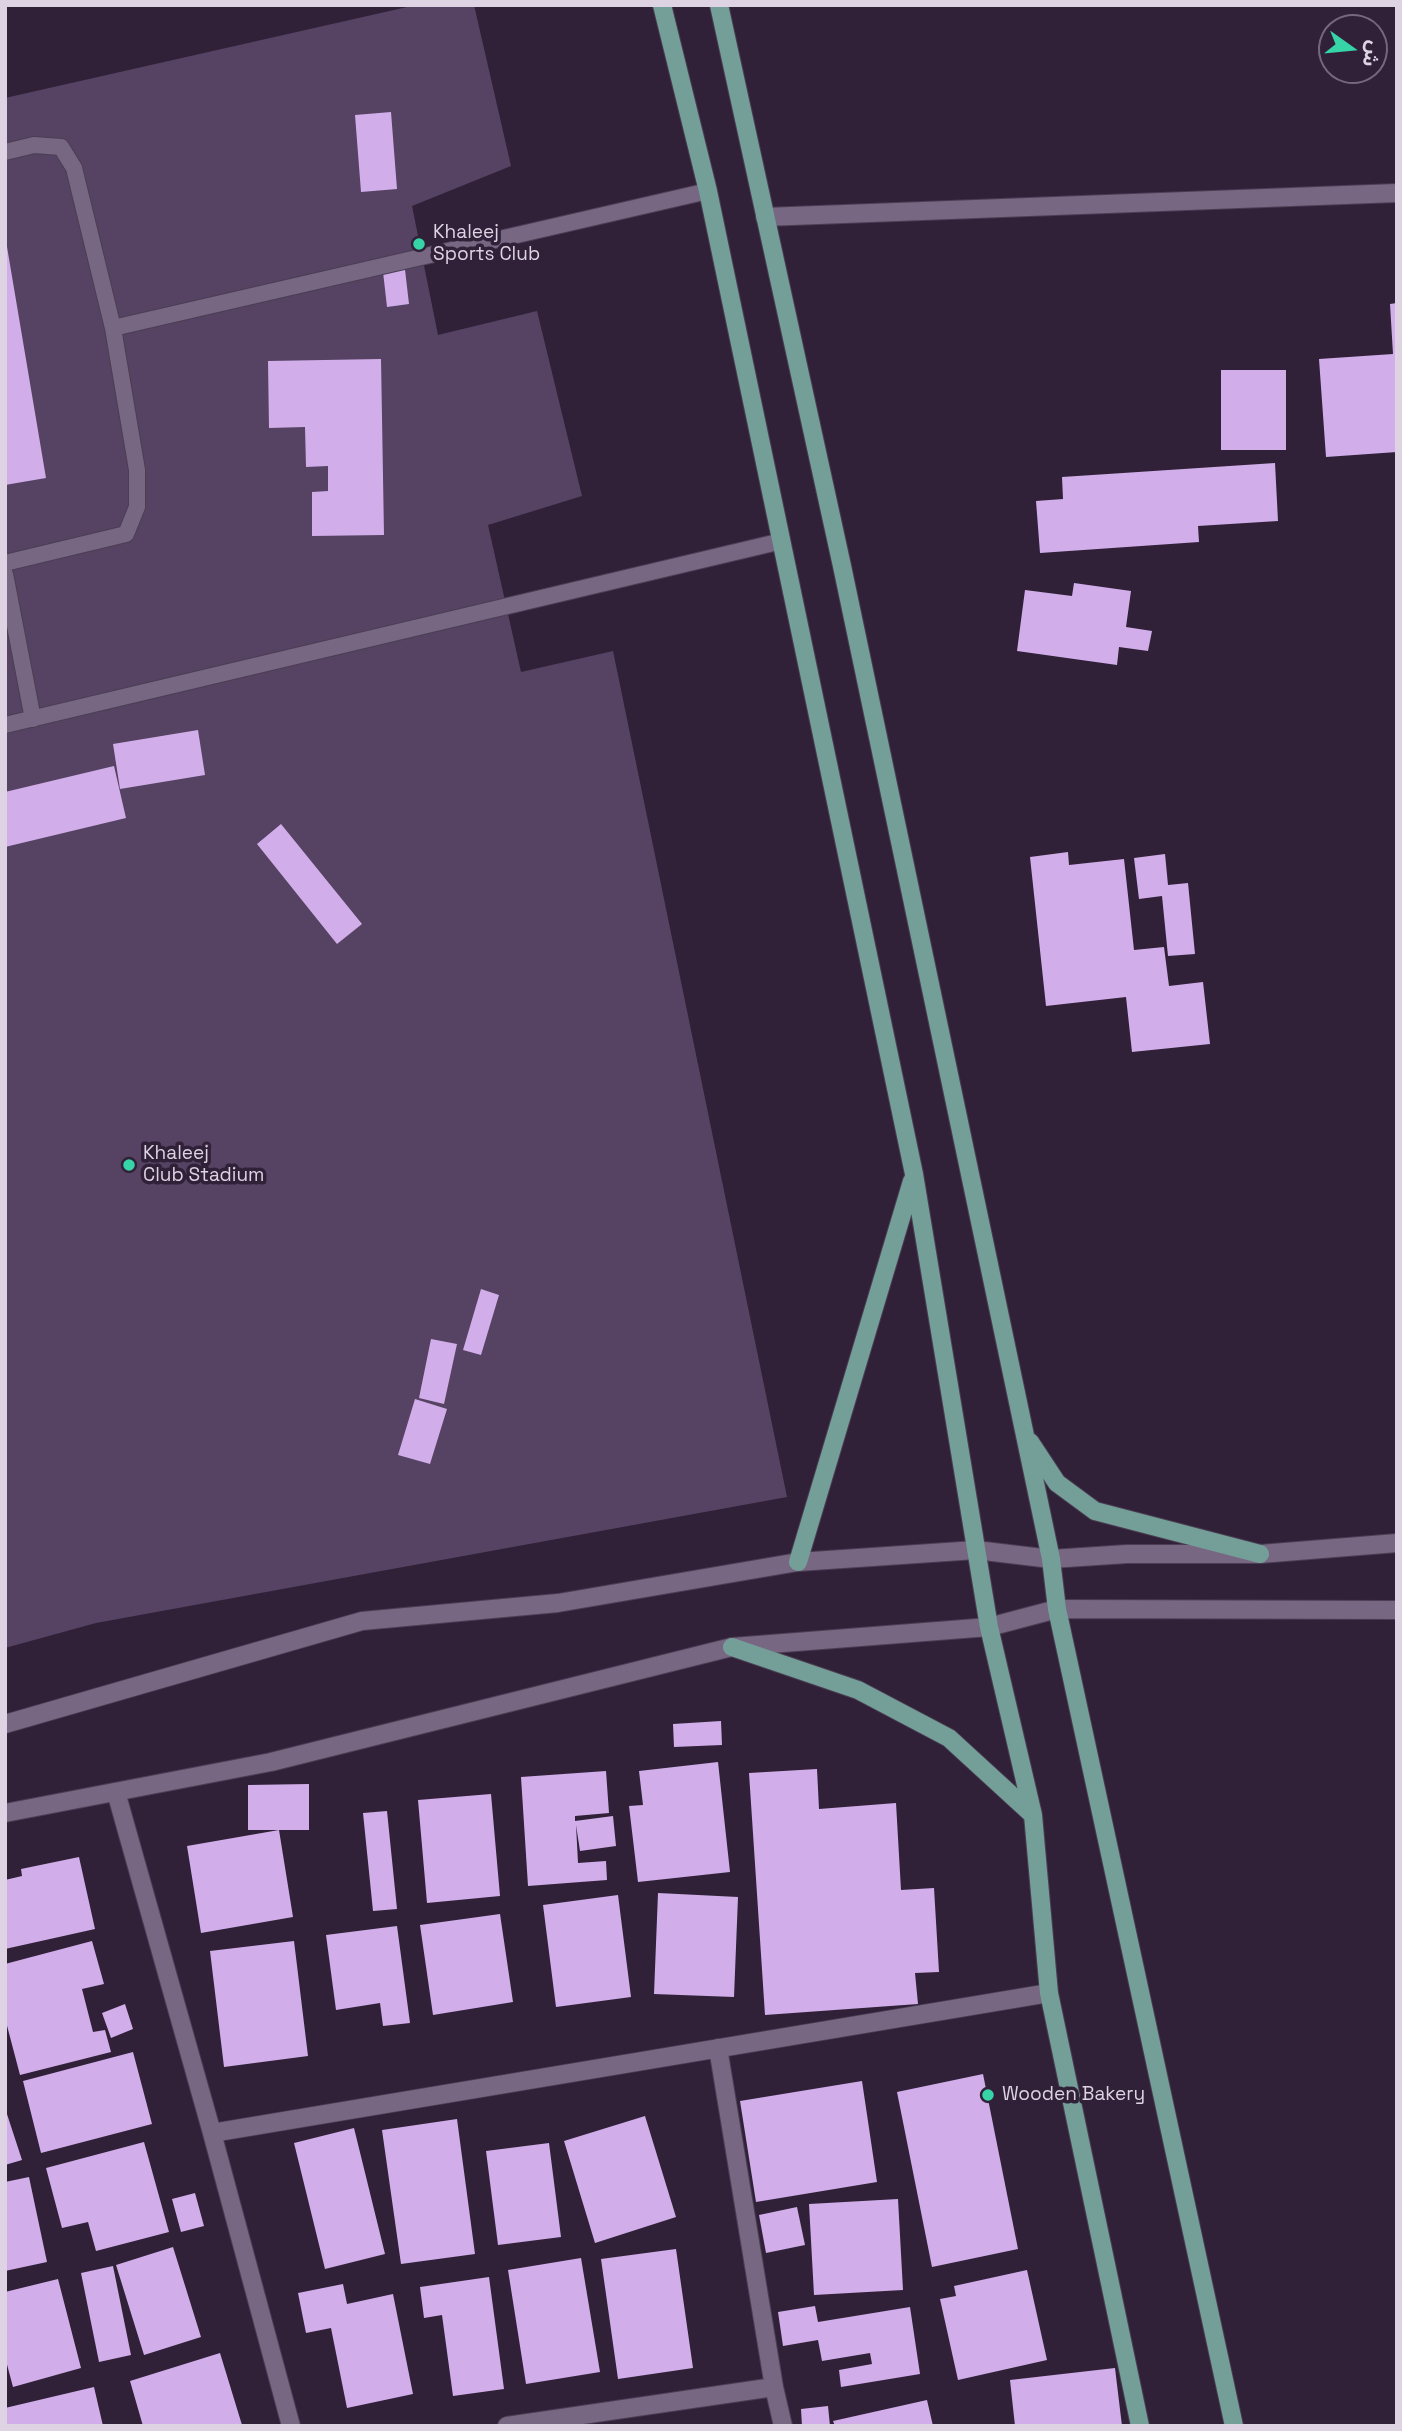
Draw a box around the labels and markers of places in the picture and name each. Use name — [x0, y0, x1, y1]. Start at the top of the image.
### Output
place label: Khaleej Sports Club — [433, 222, 540, 266]
marker: Khaleej Sports Club — [411, 236, 427, 252]
place label: Khaleej Club Stadium — [143, 1143, 264, 1187]
marker: Khaleej Club Stadium — [121, 1157, 137, 1173]
place label: Wooden Bakery — [1002, 2084, 1145, 2106]
marker: Wooden Bakery — [980, 2087, 996, 2103]

